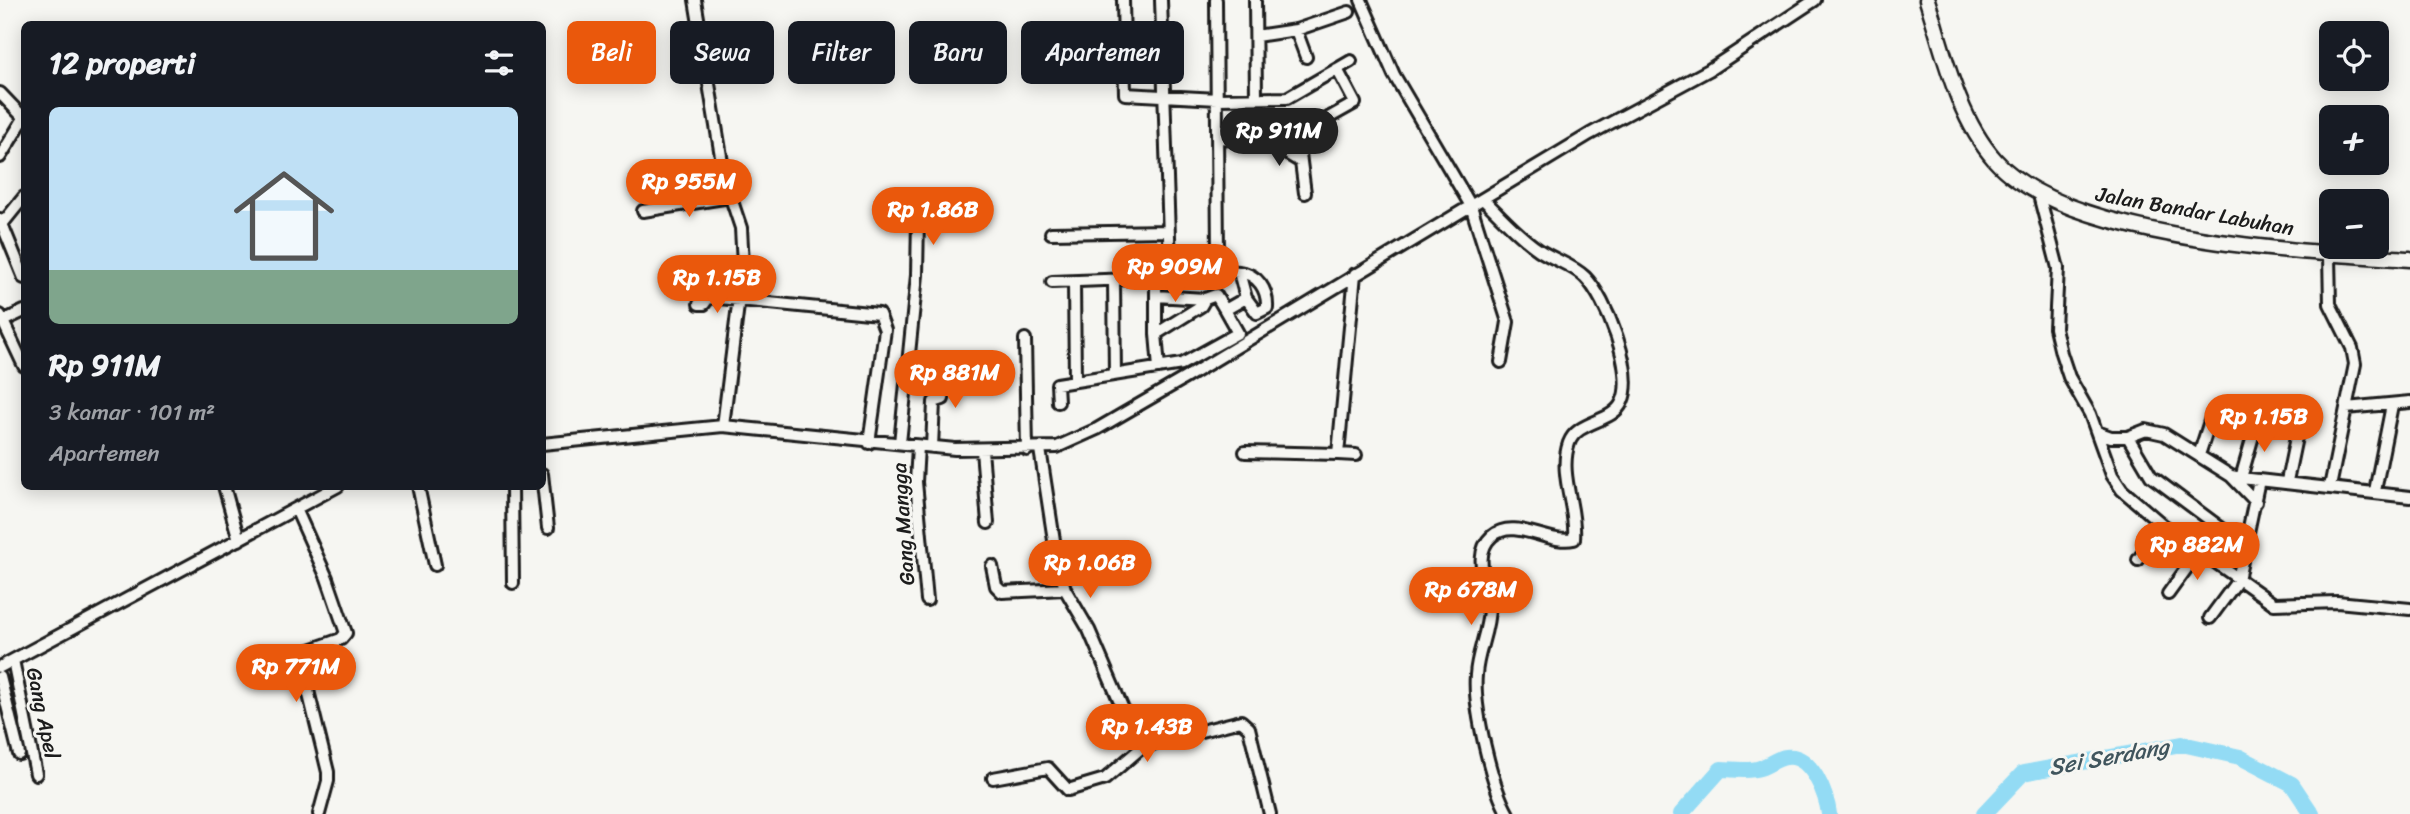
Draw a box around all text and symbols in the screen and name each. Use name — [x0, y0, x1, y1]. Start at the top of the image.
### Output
chip: Beli — [567, 21, 656, 84]
chip: Sewa — [670, 21, 774, 84]
chip: Filter — [788, 21, 895, 84]
chip: Baru — [909, 21, 1007, 84]
chip: Apartemen — [1021, 21, 1184, 84]
map controls — [2319, 21, 2389, 259]
button: locate — [2319, 21, 2389, 91]
text: 12 properti — [49, 36, 195, 90]
icon: filters — [480, 44, 518, 82]
button: + — [2319, 105, 2389, 175]
pin: Rp 911M — [1214, 108, 1344, 168]
text: Rp 911M — [1236, 110, 1322, 151]
icon: home — [221, 153, 347, 279]
pin: Rp 955M — [624, 160, 754, 219]
text: Rp 955M — [642, 161, 736, 202]
street label: Jalan Bandar Labuhan — [2092, 175, 2297, 247]
pin: Rp 1.86B — [861, 188, 1005, 247]
text: Rp 1.86B — [888, 189, 978, 230]
button: − — [2319, 189, 2389, 259]
pin: Rp 909M — [1110, 244, 1240, 304]
text: Rp 909M — [1128, 246, 1222, 287]
pin: Rp 1.15B — [645, 256, 789, 315]
text: Rp 1.15B — [673, 257, 761, 298]
text: Rp 911M — [49, 338, 161, 392]
pin: Rp 881M — [890, 350, 1020, 410]
text: Rp 881M — [910, 352, 1000, 393]
text: 3 kamar · 101 m² — [49, 392, 215, 433]
pin: Rp 1.15B — [2192, 394, 2336, 454]
text: Rp 1.15B — [2220, 396, 2308, 437]
text: Apartemen — [49, 433, 159, 474]
street label: Gang Mangga — [880, 461, 926, 587]
pin: Rp 882M — [2132, 522, 2262, 582]
text: Rp 882M — [2151, 524, 2243, 565]
pin: Rp 1.06B — [1018, 540, 1162, 600]
text: Rp 1.06B — [1044, 542, 1136, 583]
pin: Rp 678M — [1406, 568, 1536, 627]
text: Rp 678M — [1425, 569, 1517, 610]
pin: Rp 771M — [231, 644, 361, 704]
text: Rp 771M — [252, 646, 340, 687]
street label: Gang Apel — [15, 664, 71, 763]
pin: Rp 1.43B — [1075, 704, 1219, 764]
text: Rp 1.43B — [1102, 706, 1192, 747]
water label: Sei Serdang — [2046, 726, 2175, 788]

